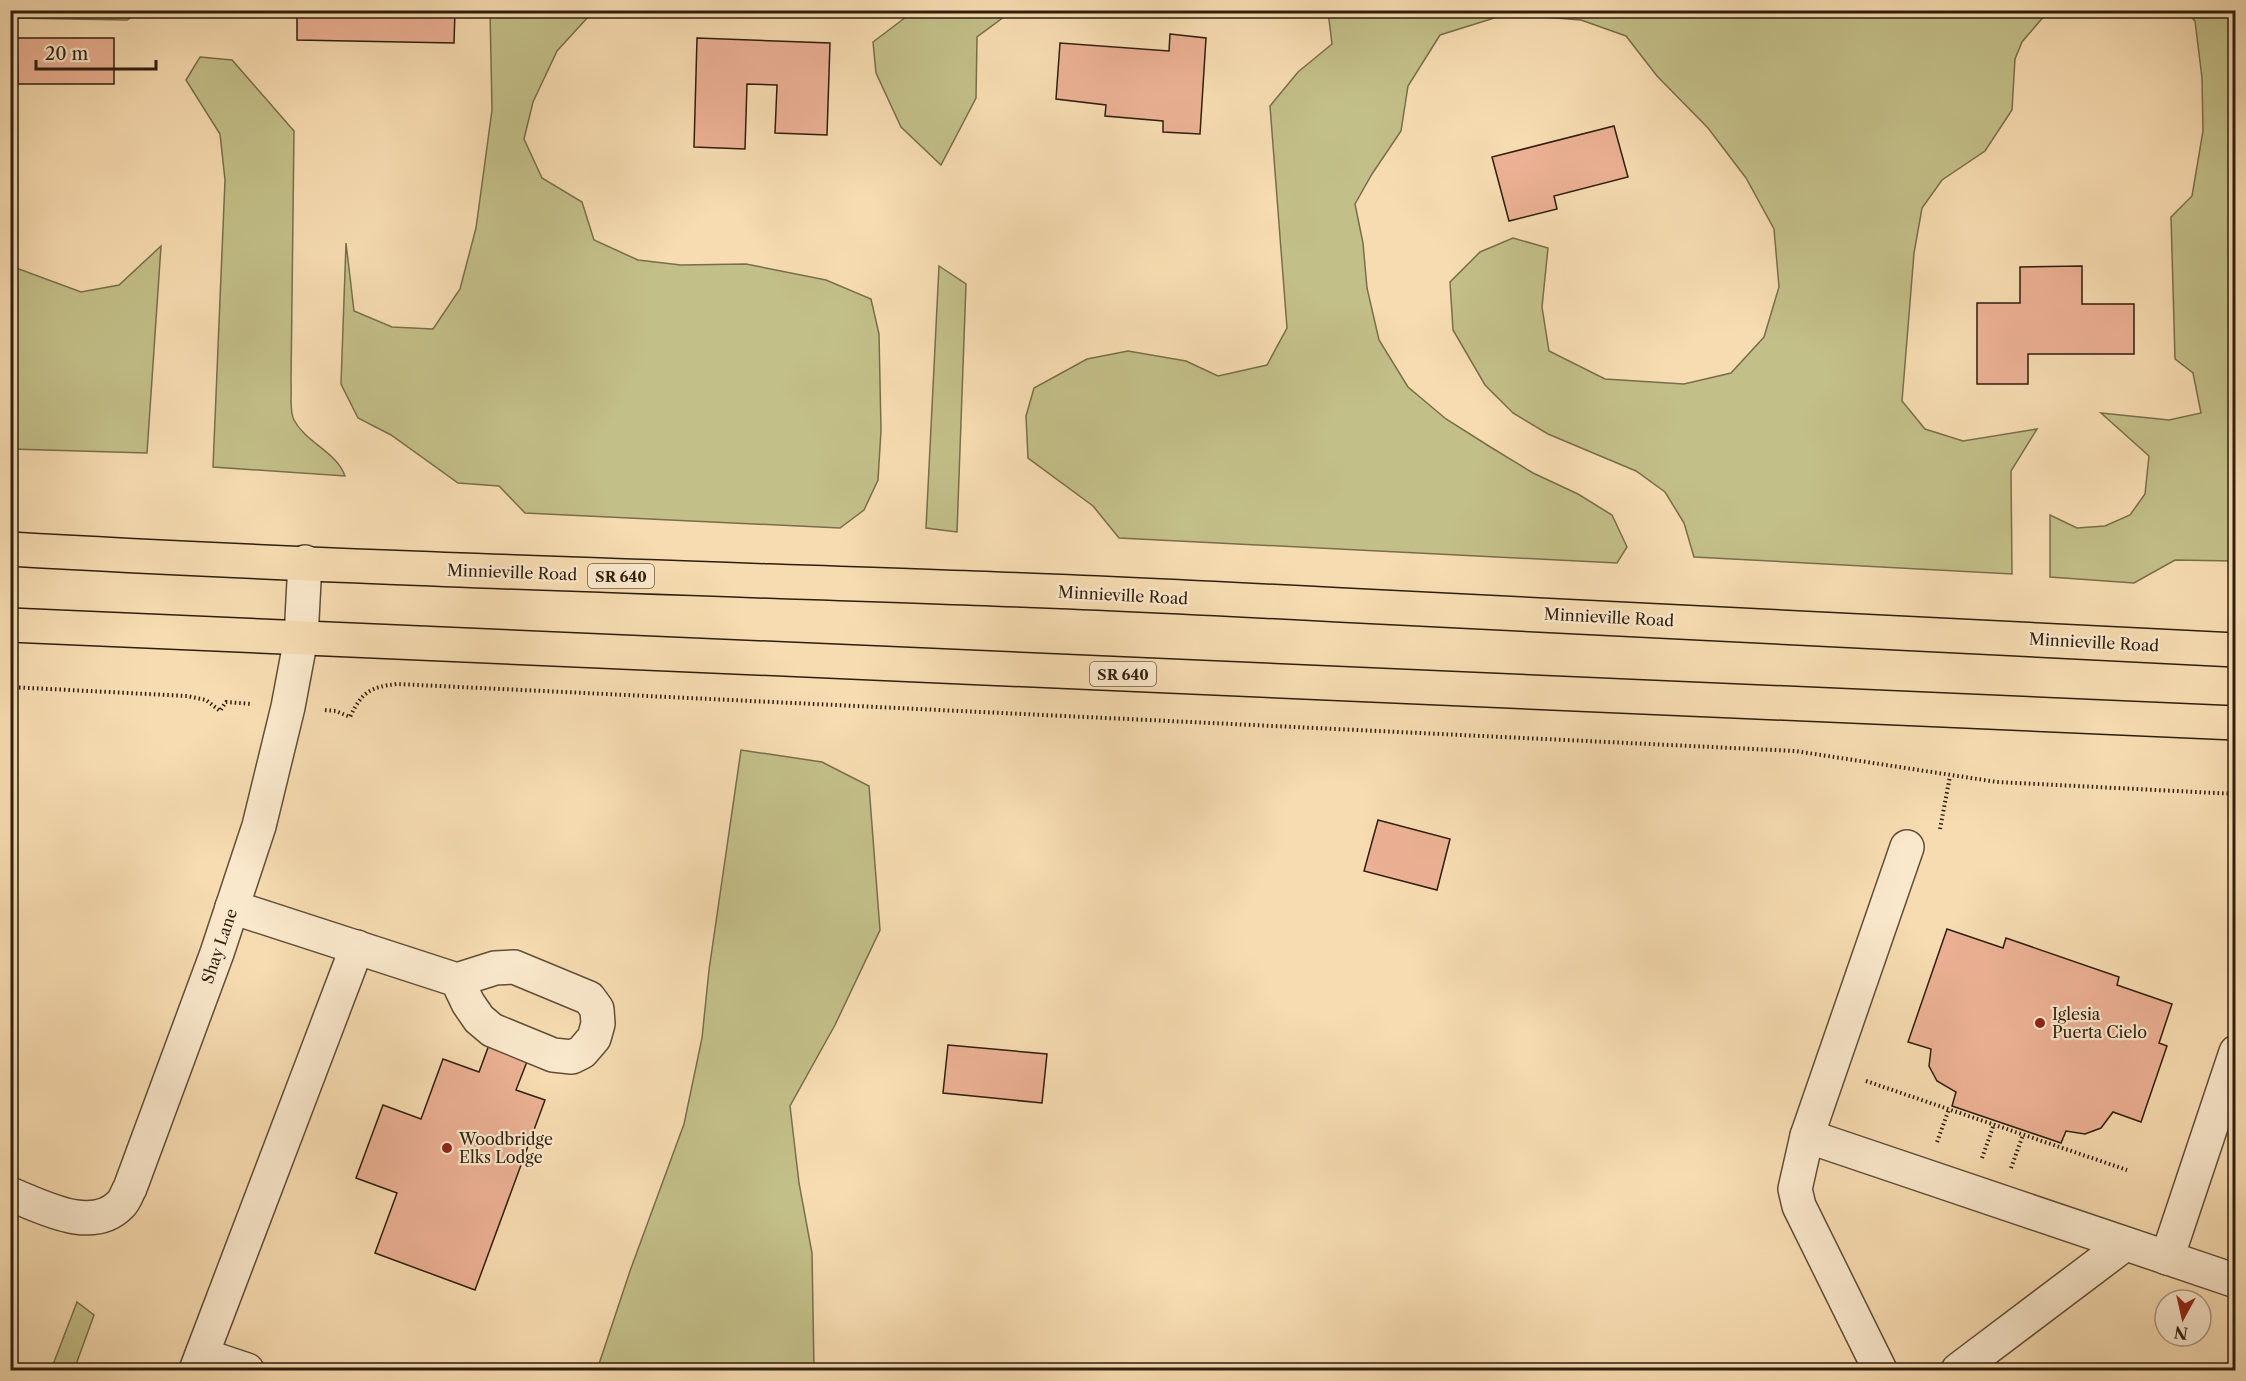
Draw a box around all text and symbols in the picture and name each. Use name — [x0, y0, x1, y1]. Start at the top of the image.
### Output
scale bar — [36, 33, 156, 71]
text: 20 m — [45, 43, 89, 65]
street label: Minnieville Road — [446, 560, 578, 584]
road number: SR 640 — [588, 564, 654, 588]
street label: Minnieville Road — [1057, 582, 1189, 608]
street label: Minnieville Road — [1543, 604, 1675, 630]
street label: Minnieville Road — [2028, 629, 2160, 655]
road number: SR 640 — [1090, 662, 1156, 686]
street label: Shay Lane — [197, 906, 241, 986]
place label: Iglesia Puerta Cielo — [2052, 1004, 2147, 1042]
marker: Iglesia Puerta Cielo — [2033, 1016, 2047, 1030]
place label: Woodbridge Elks Lodge — [458, 1129, 553, 1167]
marker: Woodbridge Elks Lodge — [440, 1141, 454, 1155]
north arrow — [2153, 1288, 2213, 1348]
text: N — [2173, 1322, 2189, 1344]

